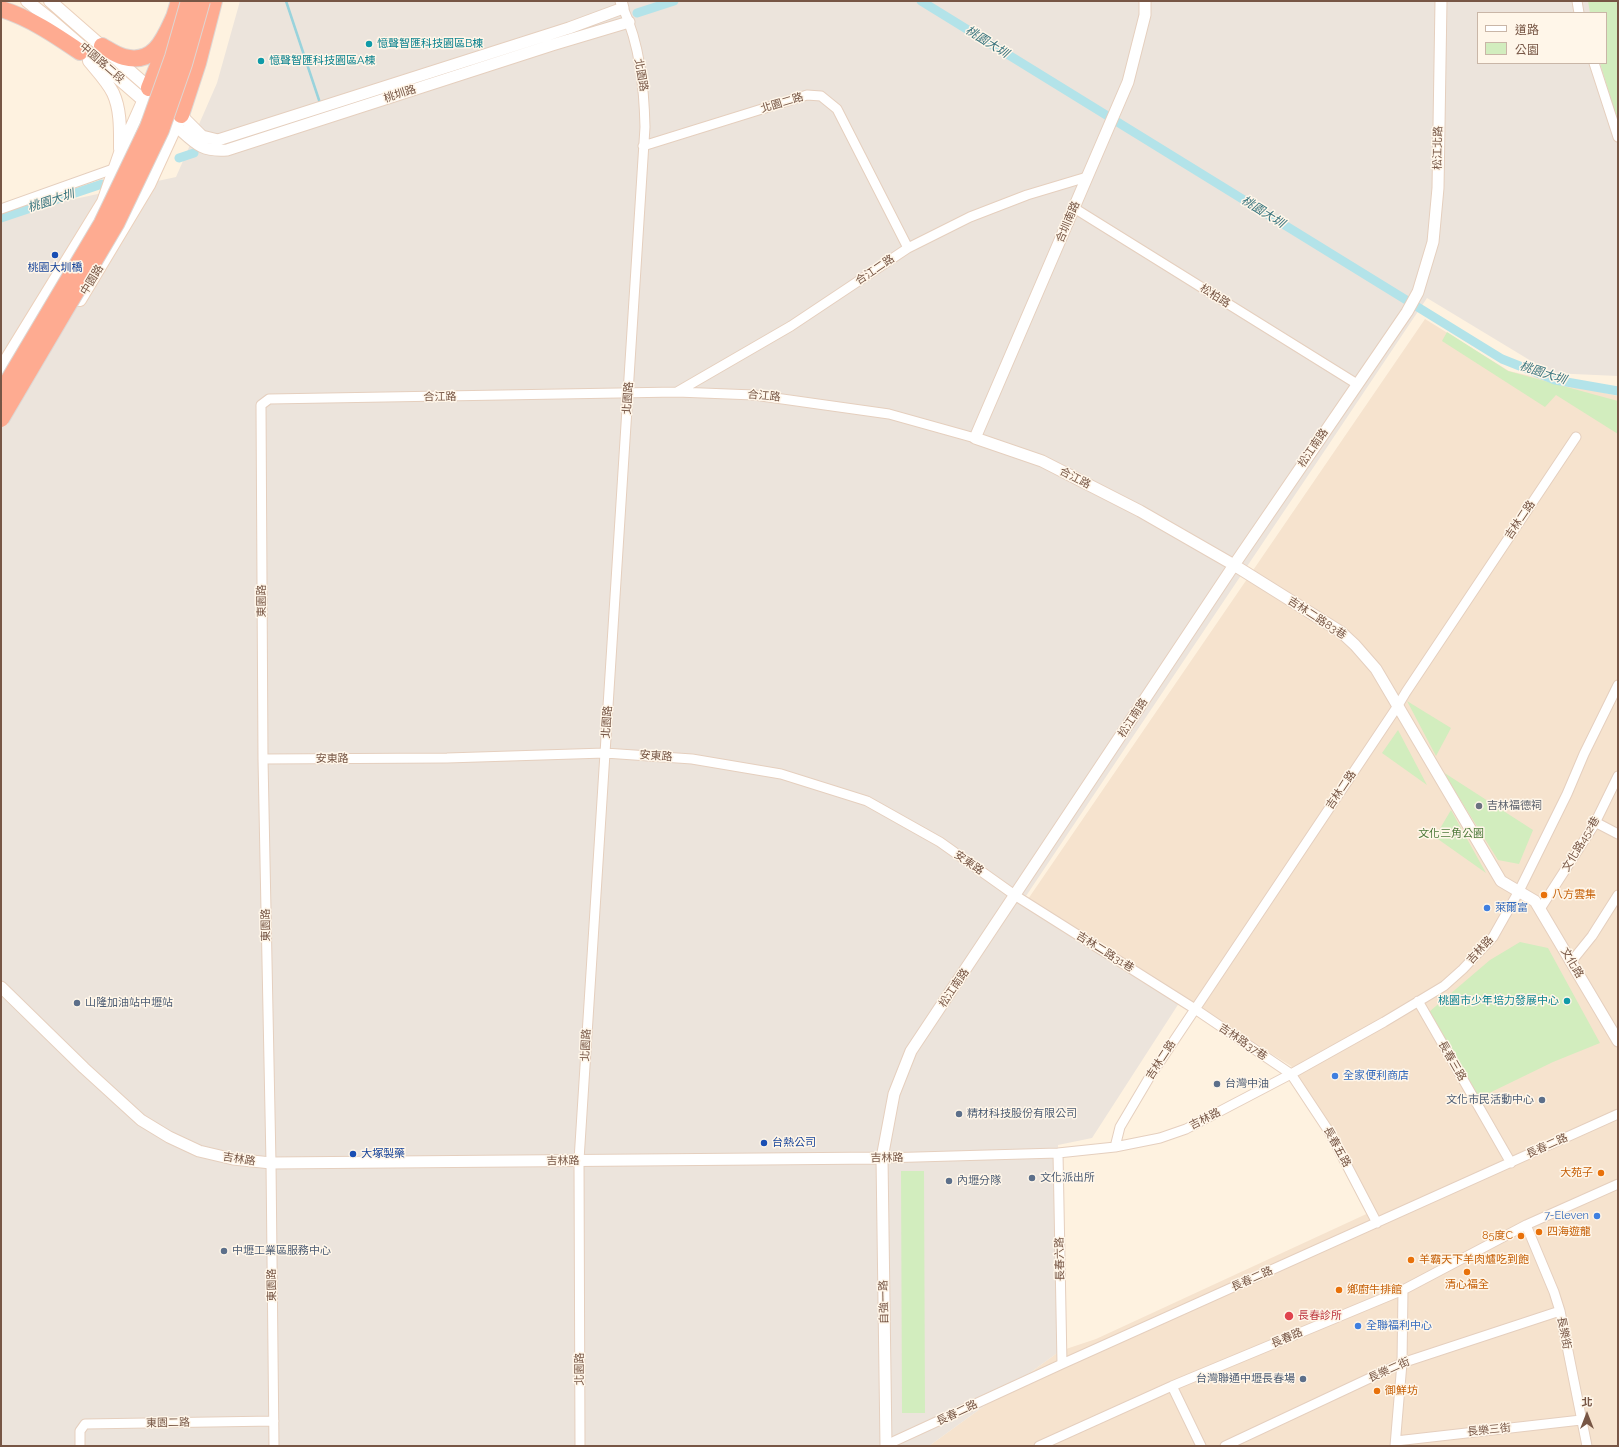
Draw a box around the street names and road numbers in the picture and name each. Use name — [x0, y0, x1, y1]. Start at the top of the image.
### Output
street label: 中園路二段 — [77, 40, 127, 86]
street label: 北園路 — [632, 58, 650, 92]
street label: 桃圳路 — [382, 83, 418, 105]
street label: 北園二路 — [759, 90, 805, 116]
street label: 松江北路 — [1431, 126, 1445, 170]
street label: 合圳南路 — [1053, 199, 1083, 245]
street label: 合江二路 — [853, 252, 897, 288]
street label: 中園路 — [78, 262, 106, 298]
street label: 松柏路 — [1198, 282, 1232, 310]
street label: 北園路 — [620, 381, 636, 415]
street label: 合江路 — [747, 388, 781, 404]
street label: 合江路 — [423, 390, 457, 404]
street label: 松江南路 — [1295, 426, 1331, 470]
street label: 合江路 — [1057, 465, 1093, 491]
street label: 吉林二路 — [1502, 498, 1538, 542]
street label: 東園路 — [255, 585, 269, 617]
street label: 吉林二路83巷 — [1285, 594, 1349, 642]
street label: 松江南路 — [1115, 696, 1151, 740]
street label: 北園路 — [599, 705, 615, 739]
street label: 安東路 — [639, 748, 673, 764]
street label: 安東路 — [316, 752, 348, 766]
street label: 吉林二路 — [1323, 768, 1359, 812]
street label: 文化路452巷 — [1559, 814, 1603, 874]
street label: 安東路 — [952, 848, 986, 878]
street label: 東園路 — [259, 908, 273, 942]
street label: 吉林二路31巷 — [1074, 929, 1136, 975]
street label: 吉林路 — [1464, 933, 1496, 967]
street label: 文化路 — [1558, 945, 1586, 981]
street label: 松江南路 — [936, 966, 972, 1010]
street label: 吉林路37巷 — [1216, 1021, 1270, 1063]
street label: 北園路 — [579, 1028, 593, 1062]
street label: 吉林二路 — [1143, 1038, 1179, 1082]
street label: 長春三路 — [1435, 1039, 1469, 1083]
street label: 吉林路 — [1187, 1106, 1223, 1132]
street label: 長春五路 — [1321, 1125, 1353, 1169]
street label: 長春二路 — [1524, 1131, 1570, 1161]
street label: 吉林路 — [222, 1150, 256, 1168]
street label: 吉林路 — [870, 1151, 904, 1165]
street label: 吉林路 — [546, 1154, 580, 1168]
street label: 長春六路 — [1053, 1237, 1067, 1281]
street label: 長春二路 — [1229, 1264, 1275, 1294]
street label: 東園路 — [265, 1268, 279, 1302]
street label: 自強一路 — [877, 1280, 891, 1324]
street label: 長樂街 — [1554, 1316, 1574, 1350]
street label: 長春路 — [1269, 1325, 1305, 1351]
street label: 北園路 — [573, 1353, 587, 1385]
street label: 長樂二街 — [1366, 1355, 1412, 1385]
street label: 長春二路 — [934, 1398, 980, 1428]
street label: 東園二路 — [146, 1416, 190, 1430]
street label: 長樂三街 — [1466, 1421, 1512, 1439]

